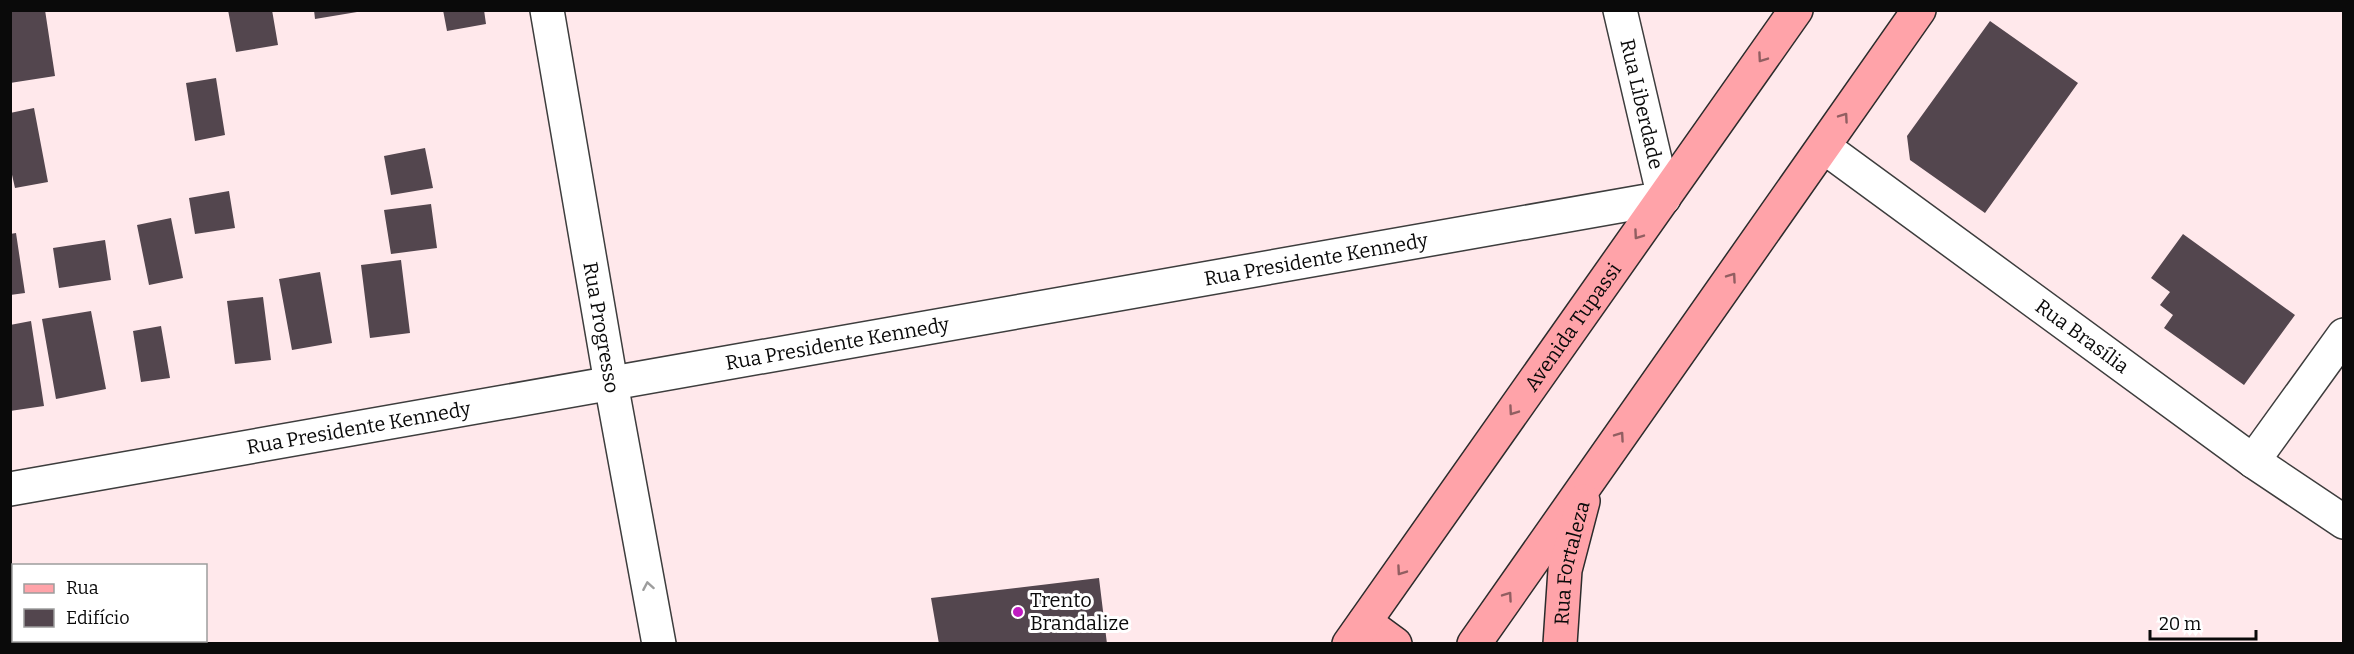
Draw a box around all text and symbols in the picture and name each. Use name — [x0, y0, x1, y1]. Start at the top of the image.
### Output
street label: Rua Liberdade — [1615, 36, 1669, 172]
one-way arrow — [1758, 52, 1769, 63]
one-way arrow — [1837, 113, 1848, 124]
street label: Rua Presidente Kennedy — [1202, 228, 1430, 291]
one-way arrow — [1634, 228, 1645, 239]
street label: Avenida Tupassi — [1519, 258, 1626, 396]
street label: Rua Progresso — [578, 260, 625, 395]
one-way arrow — [1725, 272, 1736, 283]
street label: Rua Brasília — [2031, 294, 2134, 378]
street label: Rua Presidente Kennedy — [723, 312, 952, 375]
street label: Rua Presidente Kennedy — [245, 396, 473, 459]
one-way arrow — [1509, 405, 1520, 416]
one-way arrow — [1613, 432, 1624, 443]
street label: Rua Fortaleza — [1549, 498, 1595, 626]
legend — [12, 564, 207, 642]
one-way arrow — [1397, 564, 1408, 575]
text: Rua — [66, 577, 99, 599]
one-way arrow — [642, 581, 655, 591]
place label: Trento Brandalize — [1030, 588, 1129, 635]
one-way arrow — [1501, 591, 1512, 602]
scale bar — [2150, 603, 2256, 641]
marker: Trento Brandalize — [1011, 605, 1025, 619]
text: Edifício — [66, 607, 130, 629]
text: 20 m — [2159, 613, 2201, 635]

